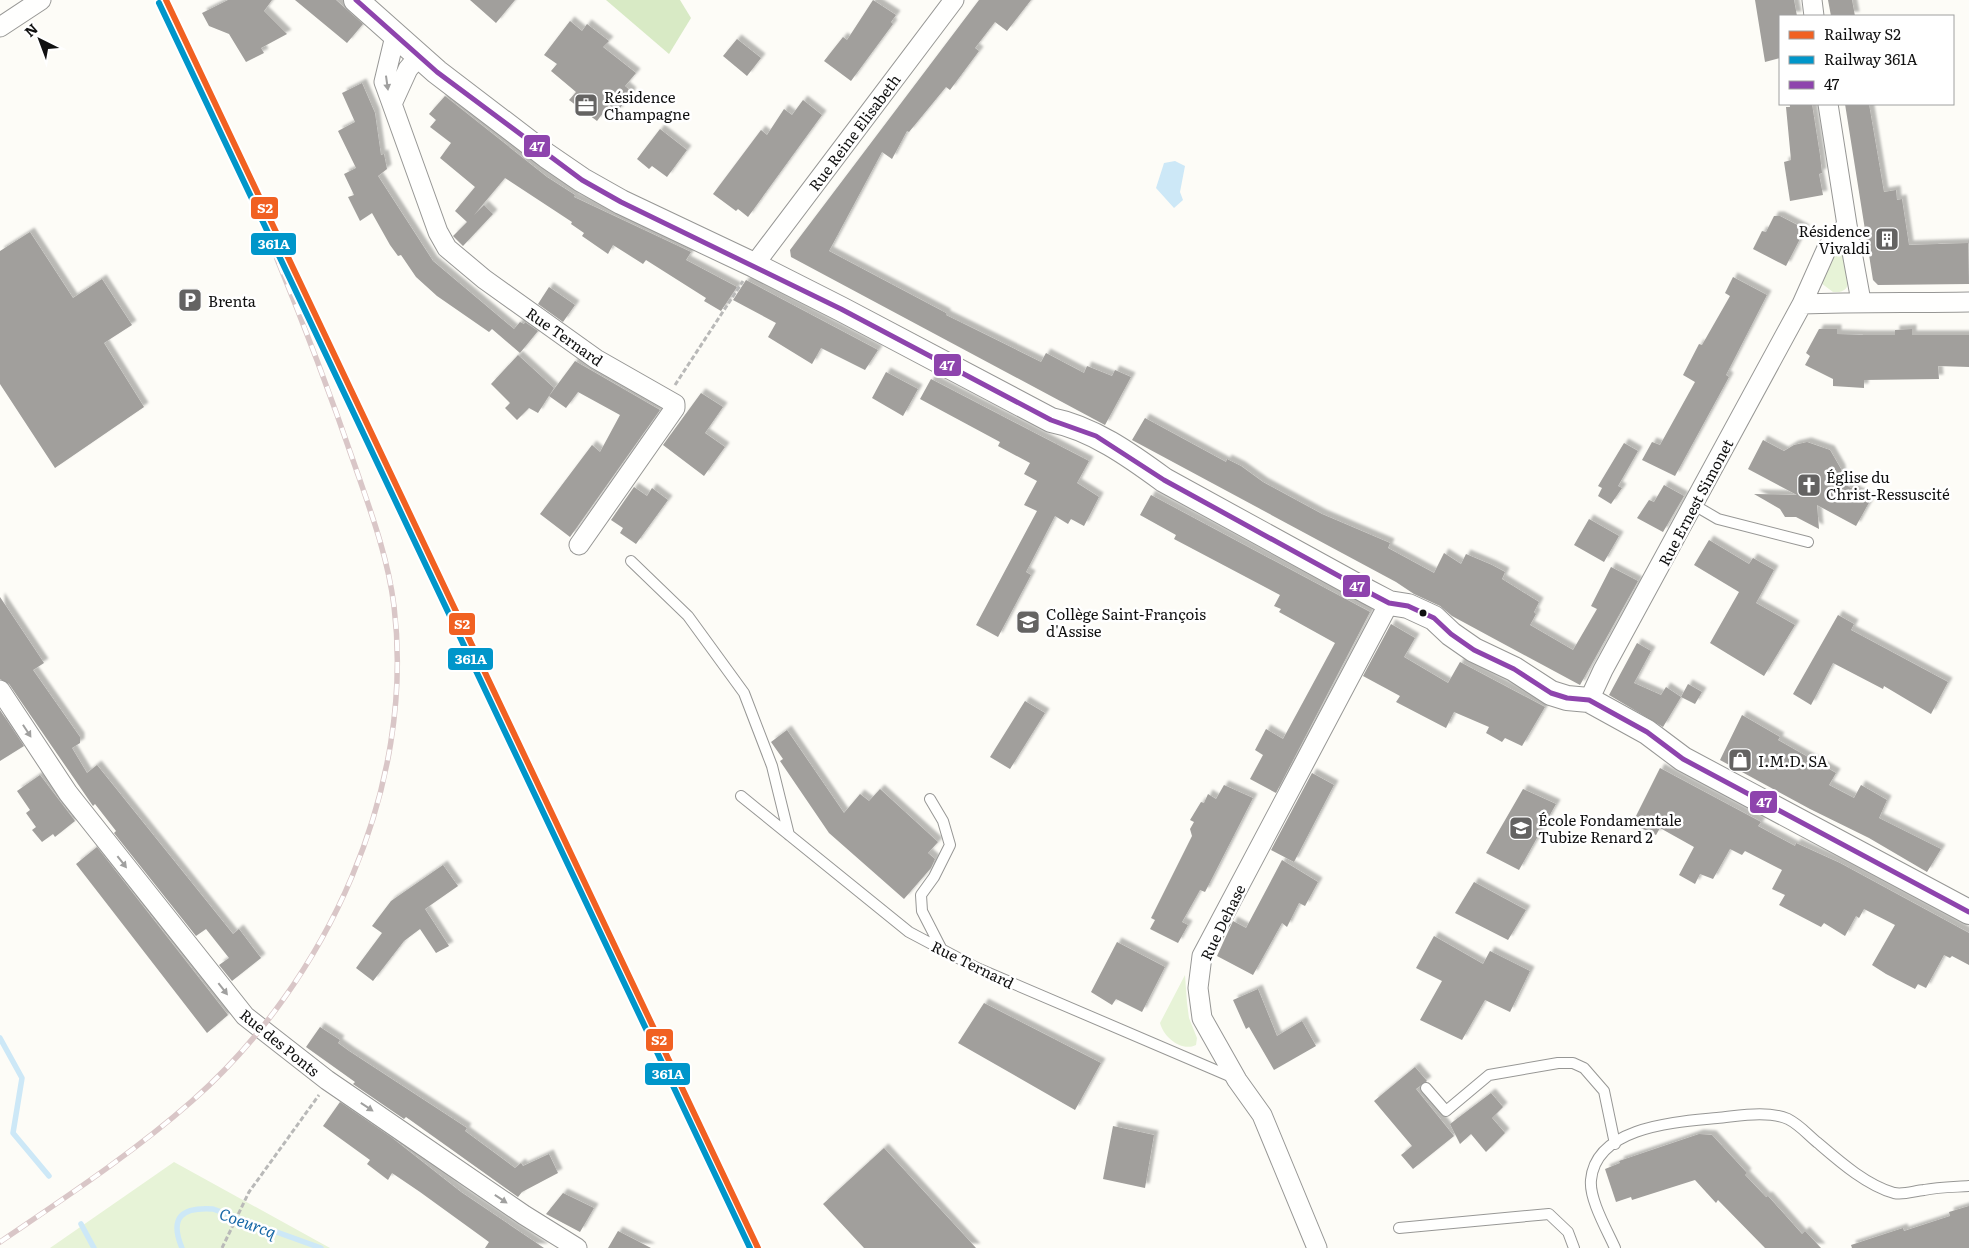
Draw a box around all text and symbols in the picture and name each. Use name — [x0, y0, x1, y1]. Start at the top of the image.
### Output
north arrow — [15, 15, 65, 65]
legend — [1779, 15, 1954, 105]
text: N — [20, 18, 42, 41]
text: Railway S2 — [1824, 22, 1901, 45]
text: Railway 361A — [1824, 47, 1918, 70]
street label: Rue Reine Elisabeth — [802, 69, 906, 195]
text: 47 — [1824, 72, 1840, 95]
one-way arrow — [383, 76, 391, 92]
place label: Résidence Champagne — [604, 85, 690, 125]
office icon: Résidence Champagne — [573, 92, 599, 118]
line badge: 47 — [523, 134, 551, 158]
text: 47 — [529, 135, 545, 155]
line badge: S2 — [250, 196, 279, 220]
text: S2 — [257, 197, 274, 217]
place label: Résidence Vivaldi — [1799, 219, 1870, 259]
building icon: Résidence Vivaldi — [1874, 226, 1900, 252]
line badge: 361A — [250, 232, 297, 256]
text: 361A — [258, 233, 291, 253]
parking icon: Brenta — [177, 287, 203, 313]
place label: Brenta — [208, 289, 257, 312]
street label: Rue Ternard — [522, 301, 608, 371]
line badge: 47 — [933, 353, 962, 377]
text: 47 — [939, 354, 955, 374]
street label: Rue Ernest Simonet — [1652, 434, 1738, 570]
place label: Église du Christ-Ressuscité — [1826, 465, 1950, 505]
church icon: Église du Christ-Ressuscité — [1796, 472, 1822, 498]
line badge: 47 — [1342, 574, 1371, 598]
text: 47 — [1349, 575, 1365, 595]
place label: Collège Saint-François d'Assise — [1046, 602, 1206, 642]
unlabelled marker — [1418, 608, 1428, 618]
school or university icon: Collège Saint-François d'Assise — [1015, 609, 1041, 635]
line badge: S2 — [448, 612, 476, 636]
text: S2 — [454, 613, 471, 633]
line badge: 361A — [447, 647, 494, 671]
text: 361A — [455, 648, 488, 668]
one-way arrow — [22, 724, 32, 738]
shop icon: I.M.D. SA — [1727, 747, 1753, 773]
place label: I.M.D. SA — [1758, 749, 1828, 772]
line badge: 47 — [1749, 790, 1778, 814]
text: 47 — [1756, 791, 1772, 811]
place label: École Fondamentale Tubize Renard 2 — [1538, 808, 1682, 848]
school or university icon: École Fondamentale Tubize Renard 2 — [1508, 815, 1534, 841]
one-way arrow — [117, 855, 128, 868]
street label: Rue Dehase — [1194, 880, 1250, 964]
street label: Rue Ternard — [928, 934, 1018, 994]
one-way arrow — [218, 982, 229, 995]
street label: Rue des Ponts — [235, 1003, 325, 1081]
line badge: S2 — [645, 1028, 674, 1052]
text: S2 — [651, 1029, 668, 1049]
line badge: 361A — [644, 1062, 691, 1086]
text: 361A — [652, 1063, 685, 1083]
one-way arrow — [360, 1102, 374, 1112]
one-way arrow — [494, 1194, 508, 1204]
water label: Coeurcq — [216, 1201, 280, 1243]

